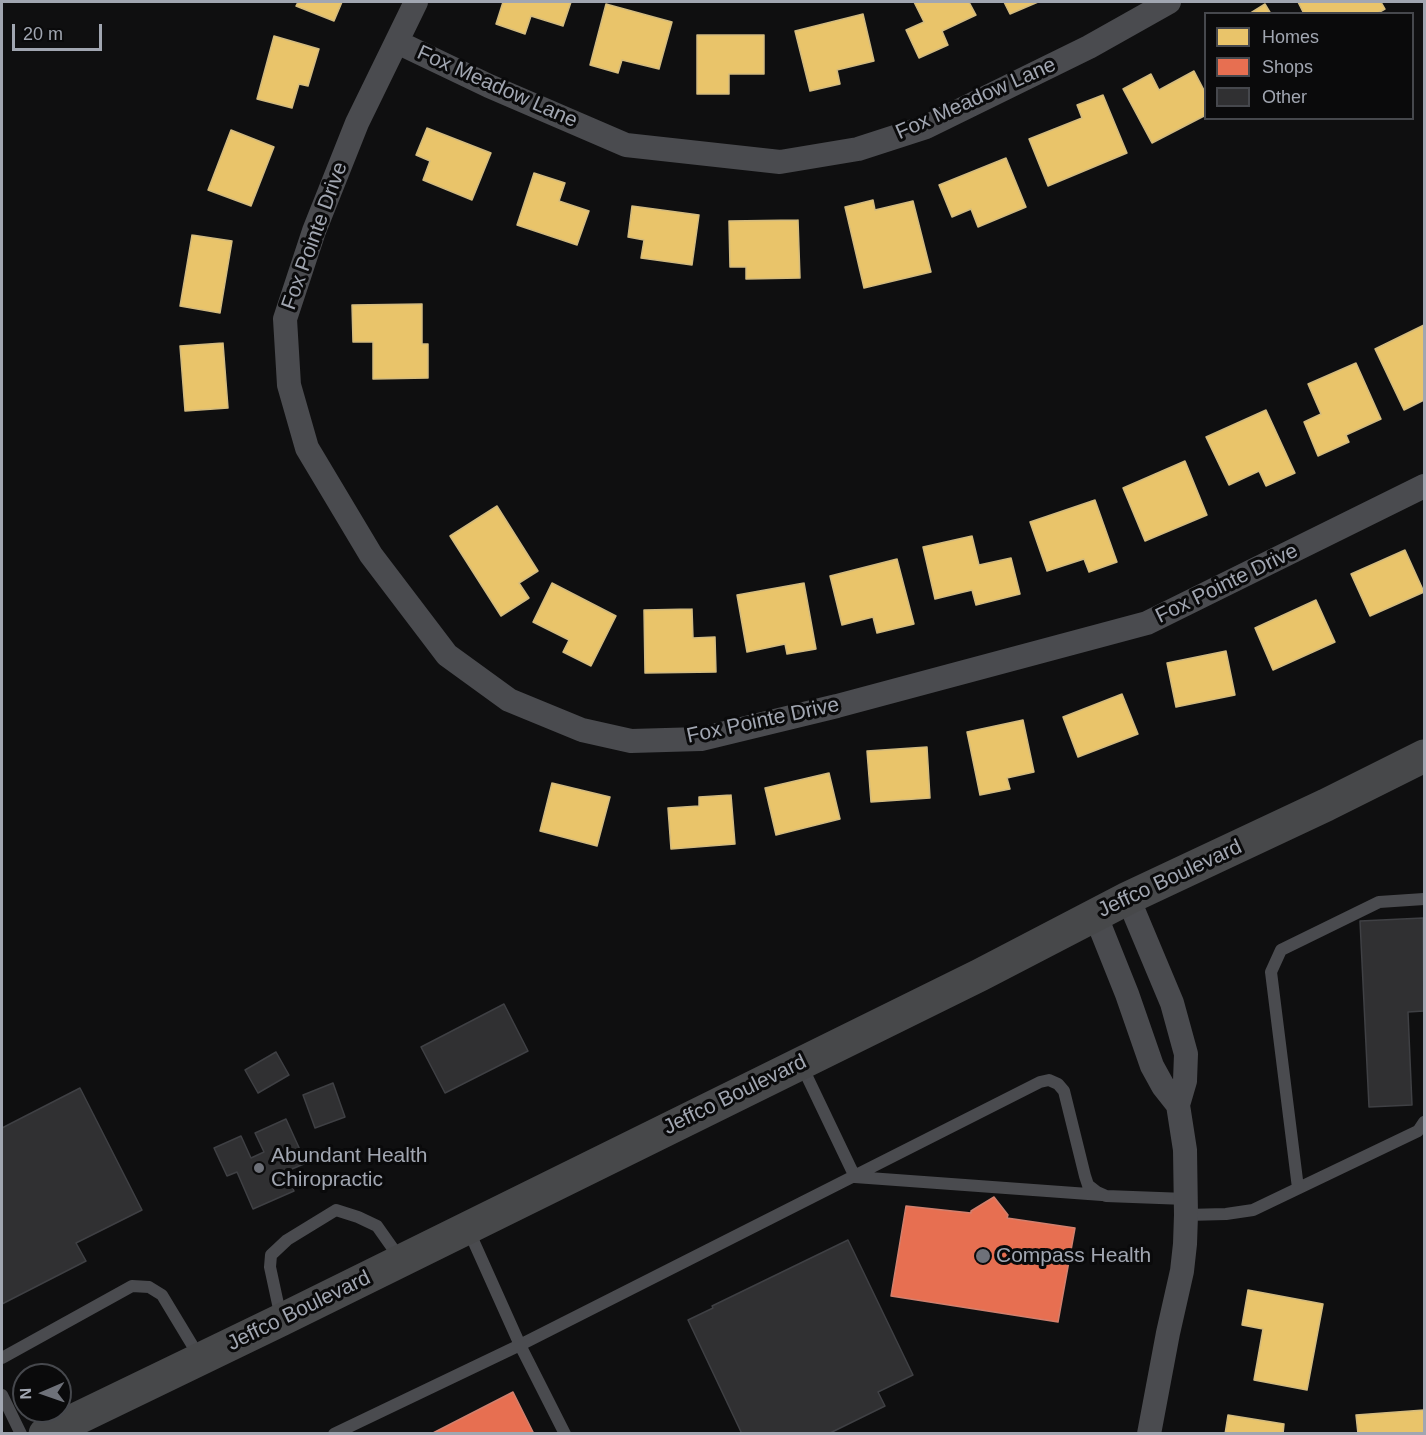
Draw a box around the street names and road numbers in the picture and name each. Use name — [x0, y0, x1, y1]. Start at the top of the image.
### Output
street label: Fox Meadow Lane — [413, 40, 581, 134]
street label: Fox Meadow Lane — [892, 52, 1060, 146]
street label: Fox Pointe Drive — [277, 159, 353, 313]
street label: Fox Pointe Drive — [1152, 539, 1302, 629]
street label: Fox Pointe Drive — [684, 693, 842, 749]
street label: Jeffco Boulevard — [1094, 835, 1246, 923]
street label: Jeffco Boulevard — [659, 1049, 811, 1141]
street label: Jeffco Boulevard — [223, 1265, 375, 1357]

